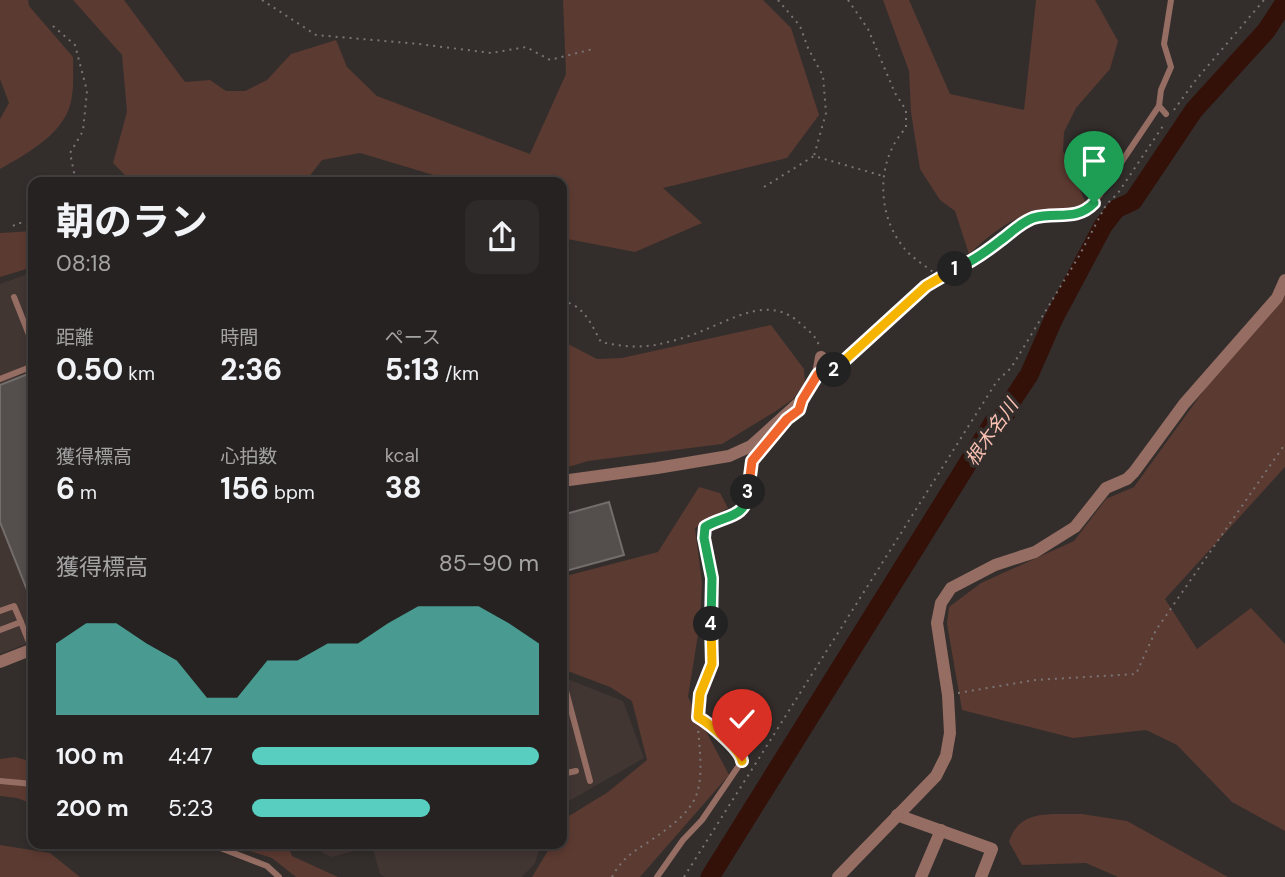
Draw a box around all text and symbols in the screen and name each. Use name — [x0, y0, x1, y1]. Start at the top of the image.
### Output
pin — [1064, 131, 1124, 203]
icon: arrive — [1075, 142, 1113, 180]
text: 朝のラン — [56, 197, 208, 247]
button: share — [465, 200, 539, 274]
text: 08:18 — [56, 248, 112, 278]
pin: 1 — [937, 252, 972, 286]
text: 1 — [951, 256, 958, 281]
text: 距離 — [56, 325, 94, 350]
text: 時間 — [220, 325, 258, 350]
text: ペース — [385, 325, 441, 350]
text: 0.50 — [56, 350, 123, 389]
text: 2:36 — [220, 350, 282, 389]
text: 5:13 — [385, 350, 440, 389]
pin: 2 — [816, 352, 852, 388]
text: 2 — [828, 357, 839, 382]
text: km — [123, 361, 155, 386]
text: /km — [440, 361, 479, 386]
water label: 根木名川 — [959, 392, 1025, 471]
text: kcal — [385, 443, 419, 468]
text: 獲得標高 — [56, 444, 132, 469]
text: 心拍数 — [220, 444, 277, 469]
text: 38 — [385, 468, 422, 507]
text: 6 — [56, 469, 75, 508]
text: 156 — [220, 469, 269, 508]
pin: 3 — [730, 475, 766, 510]
text: 3 — [742, 479, 753, 504]
text: m — [75, 480, 97, 505]
text: bpm — [269, 480, 315, 505]
text: 85–90 m — [439, 548, 539, 578]
text: 獲得標高 — [56, 552, 148, 582]
pin: 4 — [694, 606, 728, 642]
text: 4 — [704, 611, 717, 636]
pin — [712, 689, 772, 761]
icon: check — [723, 700, 761, 738]
text: 100 m — [56, 741, 124, 771]
text: 4:47 — [168, 741, 213, 771]
text: 200 m — [56, 793, 129, 823]
text: 5:23 — [168, 793, 214, 823]

